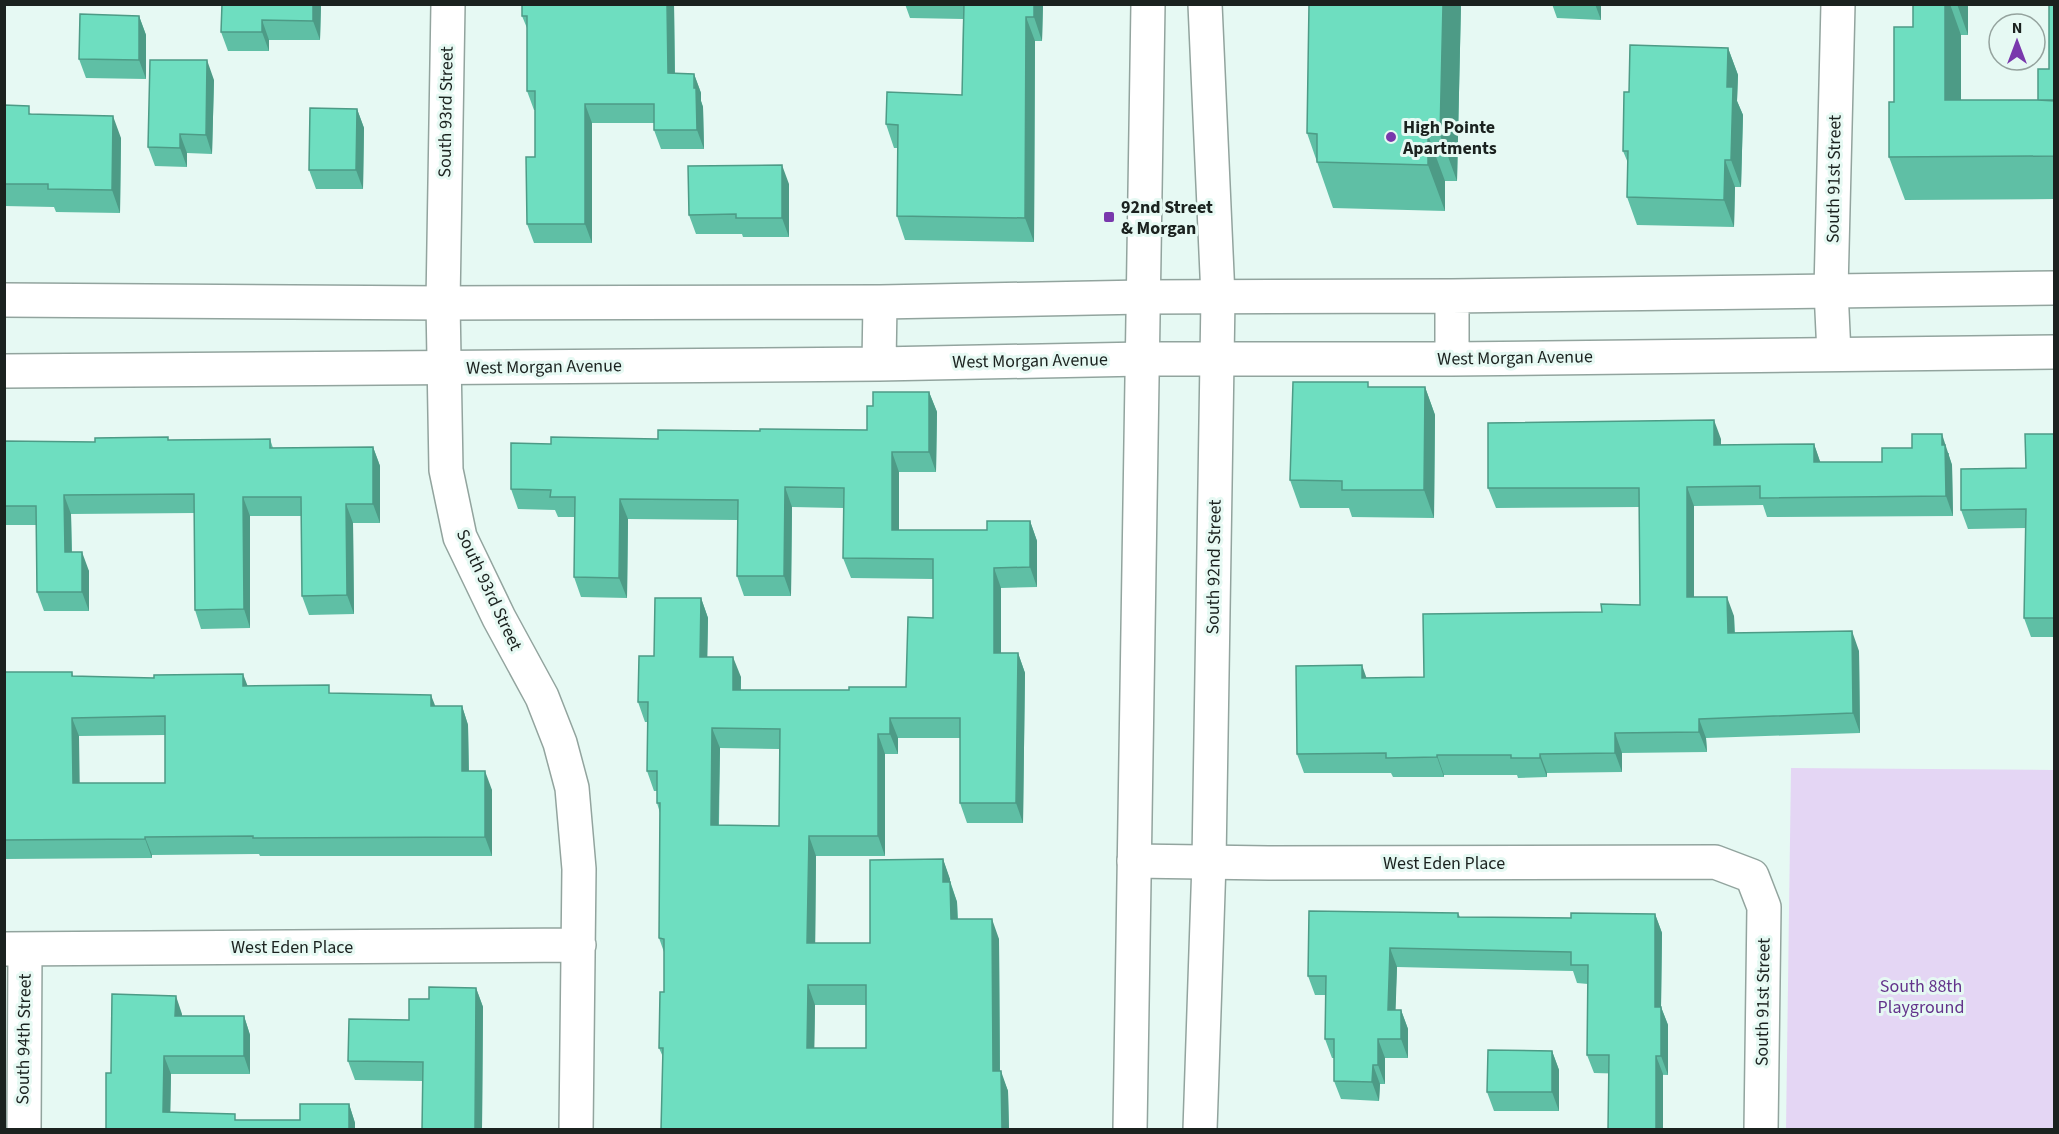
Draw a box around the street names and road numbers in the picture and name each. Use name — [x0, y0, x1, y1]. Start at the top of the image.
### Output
street label: South 93rd Street — [432, 46, 460, 178]
street label: South 91st Street — [1820, 115, 1848, 243]
street label: West Morgan Avenue — [1437, 344, 1593, 372]
street label: West Morgan Avenue — [952, 347, 1108, 375]
street label: West Morgan Avenue — [466, 353, 622, 381]
street label: South 92nd Street — [1200, 499, 1228, 635]
street label: South 93rd Street — [450, 525, 528, 655]
street label: West Eden Place — [1383, 851, 1505, 876]
street label: West Eden Place — [231, 935, 353, 960]
street label: South 91st Street — [1749, 938, 1777, 1066]
street label: South 94th Street — [10, 973, 38, 1105]

